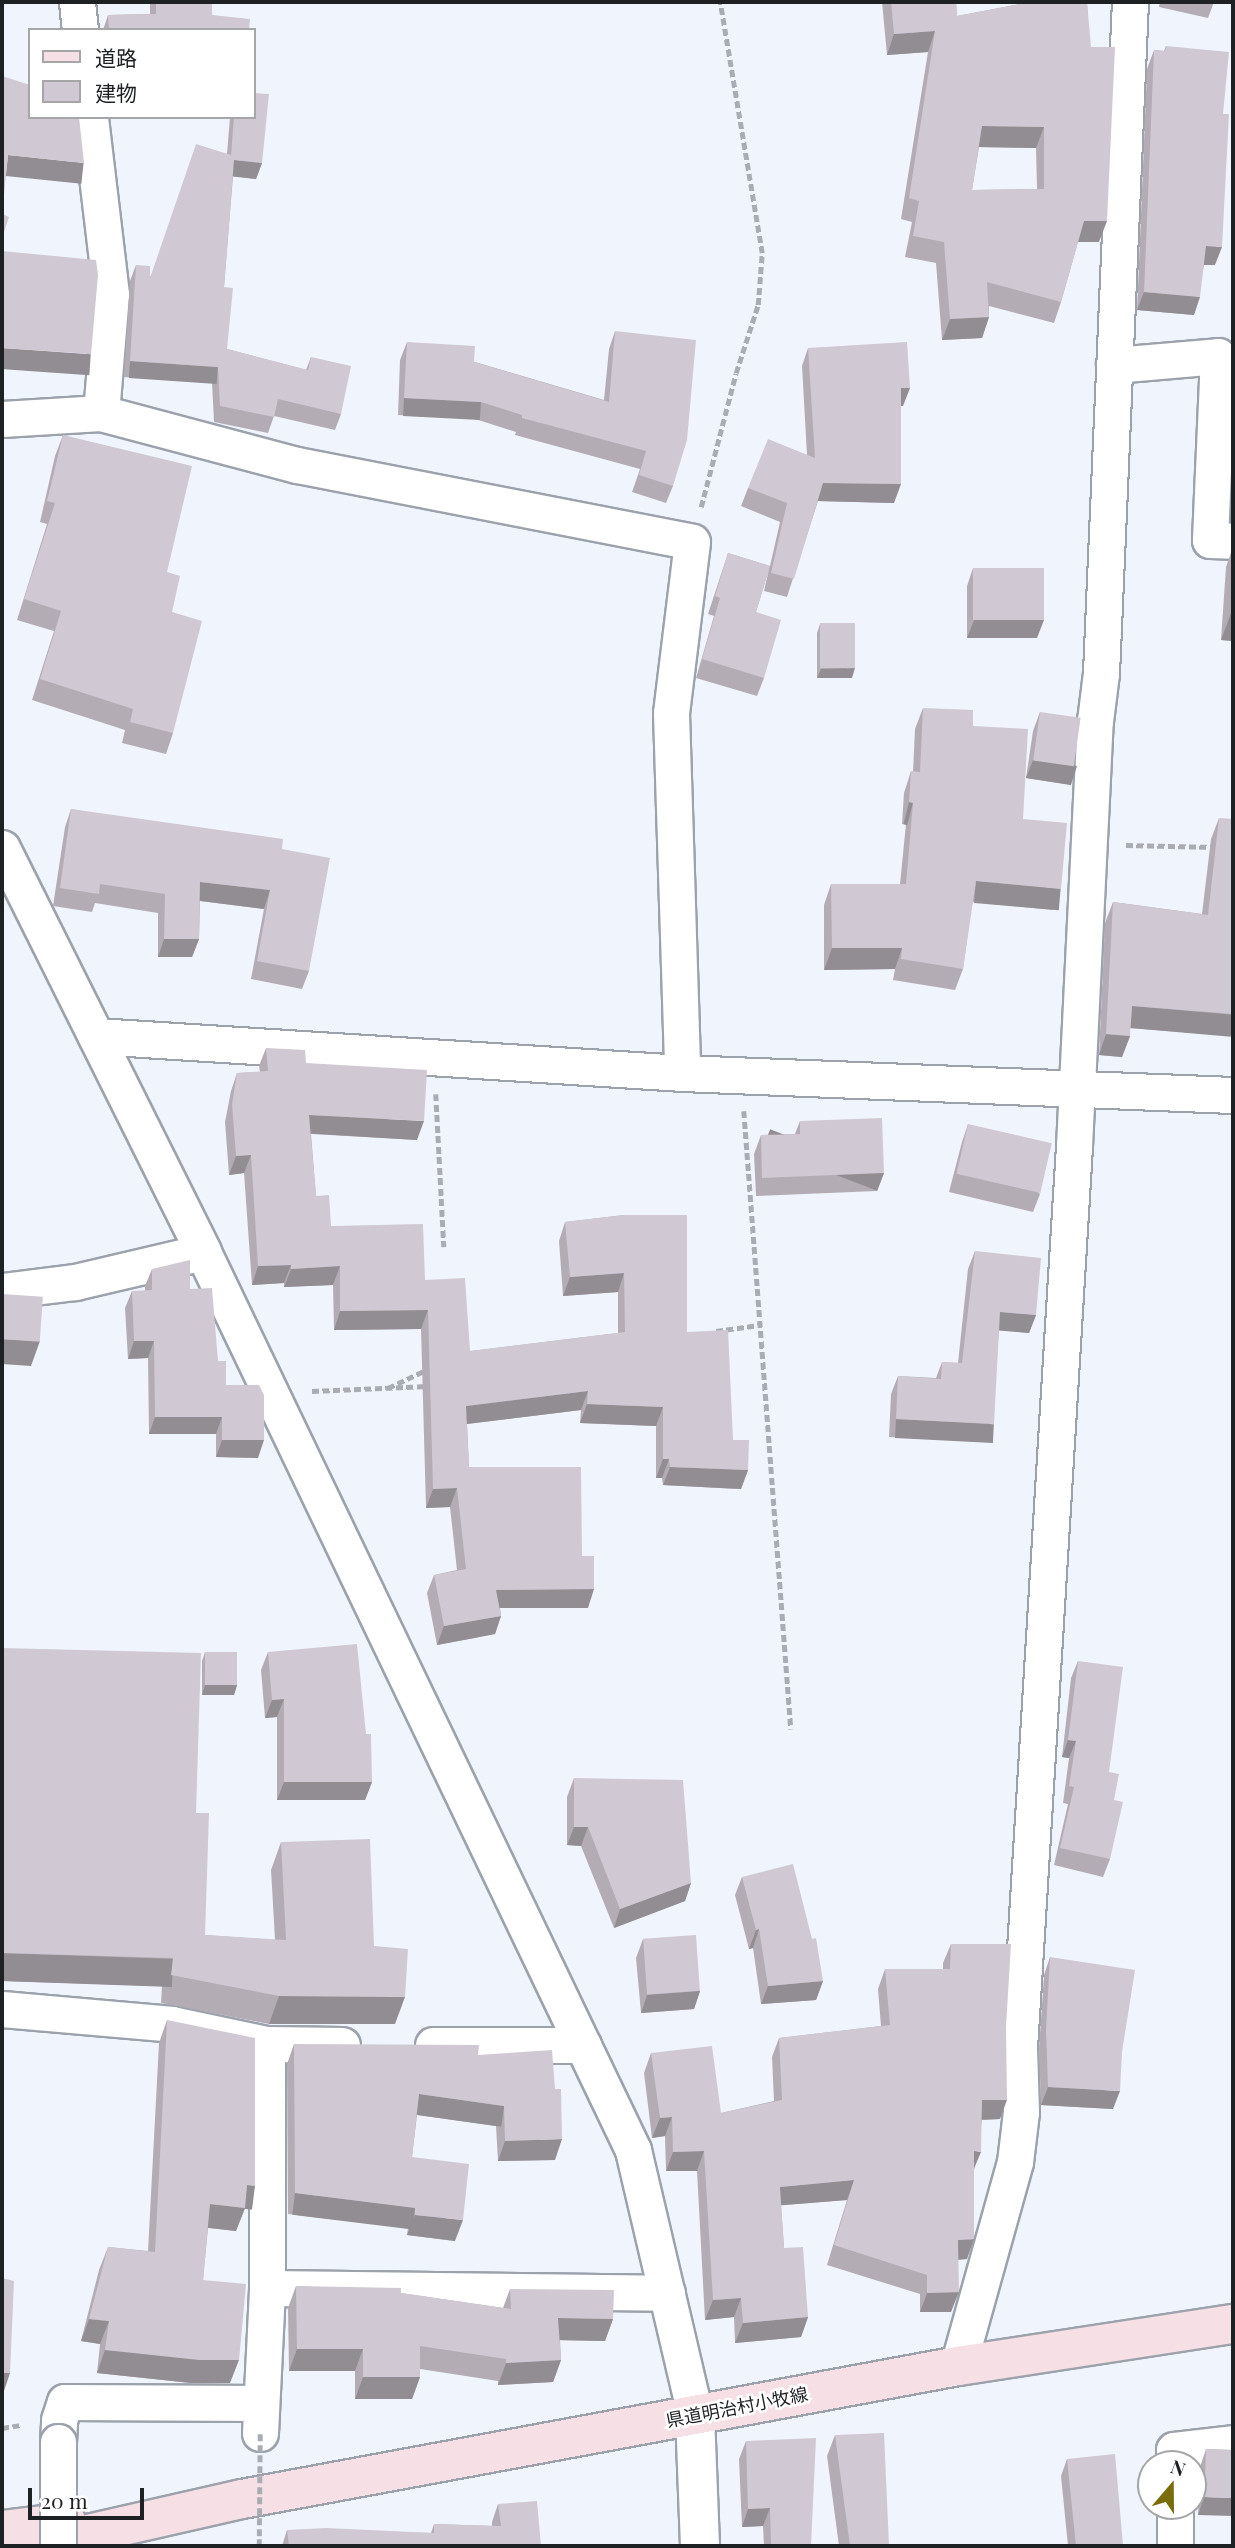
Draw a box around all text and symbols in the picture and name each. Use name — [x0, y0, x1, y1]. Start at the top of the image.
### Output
legend — [28, 28, 256, 119]
text: 道路 — [95, 43, 137, 71]
text: 建物 — [95, 78, 137, 106]
street label: 県道明治村小牧線 — [664, 2383, 810, 2431]
north arrow — [1137, 2450, 1207, 2520]
text: N — [1168, 2453, 1189, 2482]
scale bar — [32, 2474, 147, 2518]
text: 20 m — [41, 2486, 88, 2514]

